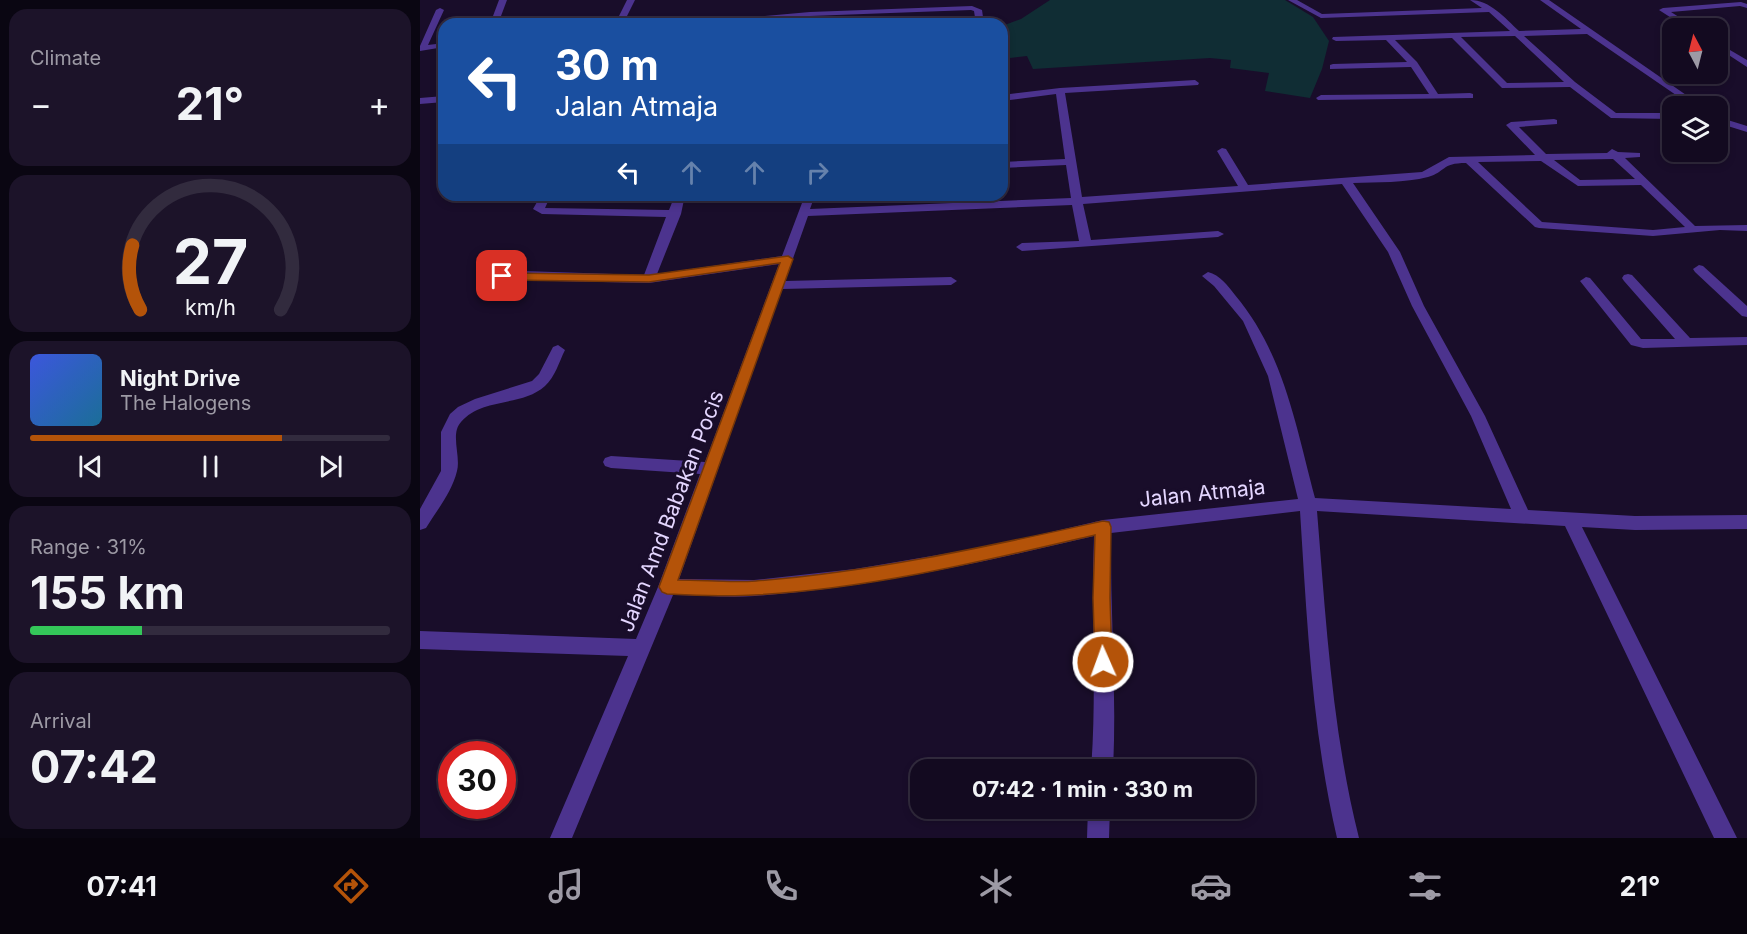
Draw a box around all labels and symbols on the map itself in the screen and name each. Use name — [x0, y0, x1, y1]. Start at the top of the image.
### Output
north arrow — [1662, 18, 1728, 84]
pin — [476, 250, 527, 301]
street label: Jalan Amd Babakan Pocis — [613, 387, 729, 635]
street label: Jalan Atmaja — [1138, 474, 1266, 512]
position arrow — [1071, 630, 1135, 694]
speed limit sign: 30 — [438, 741, 516, 819]

